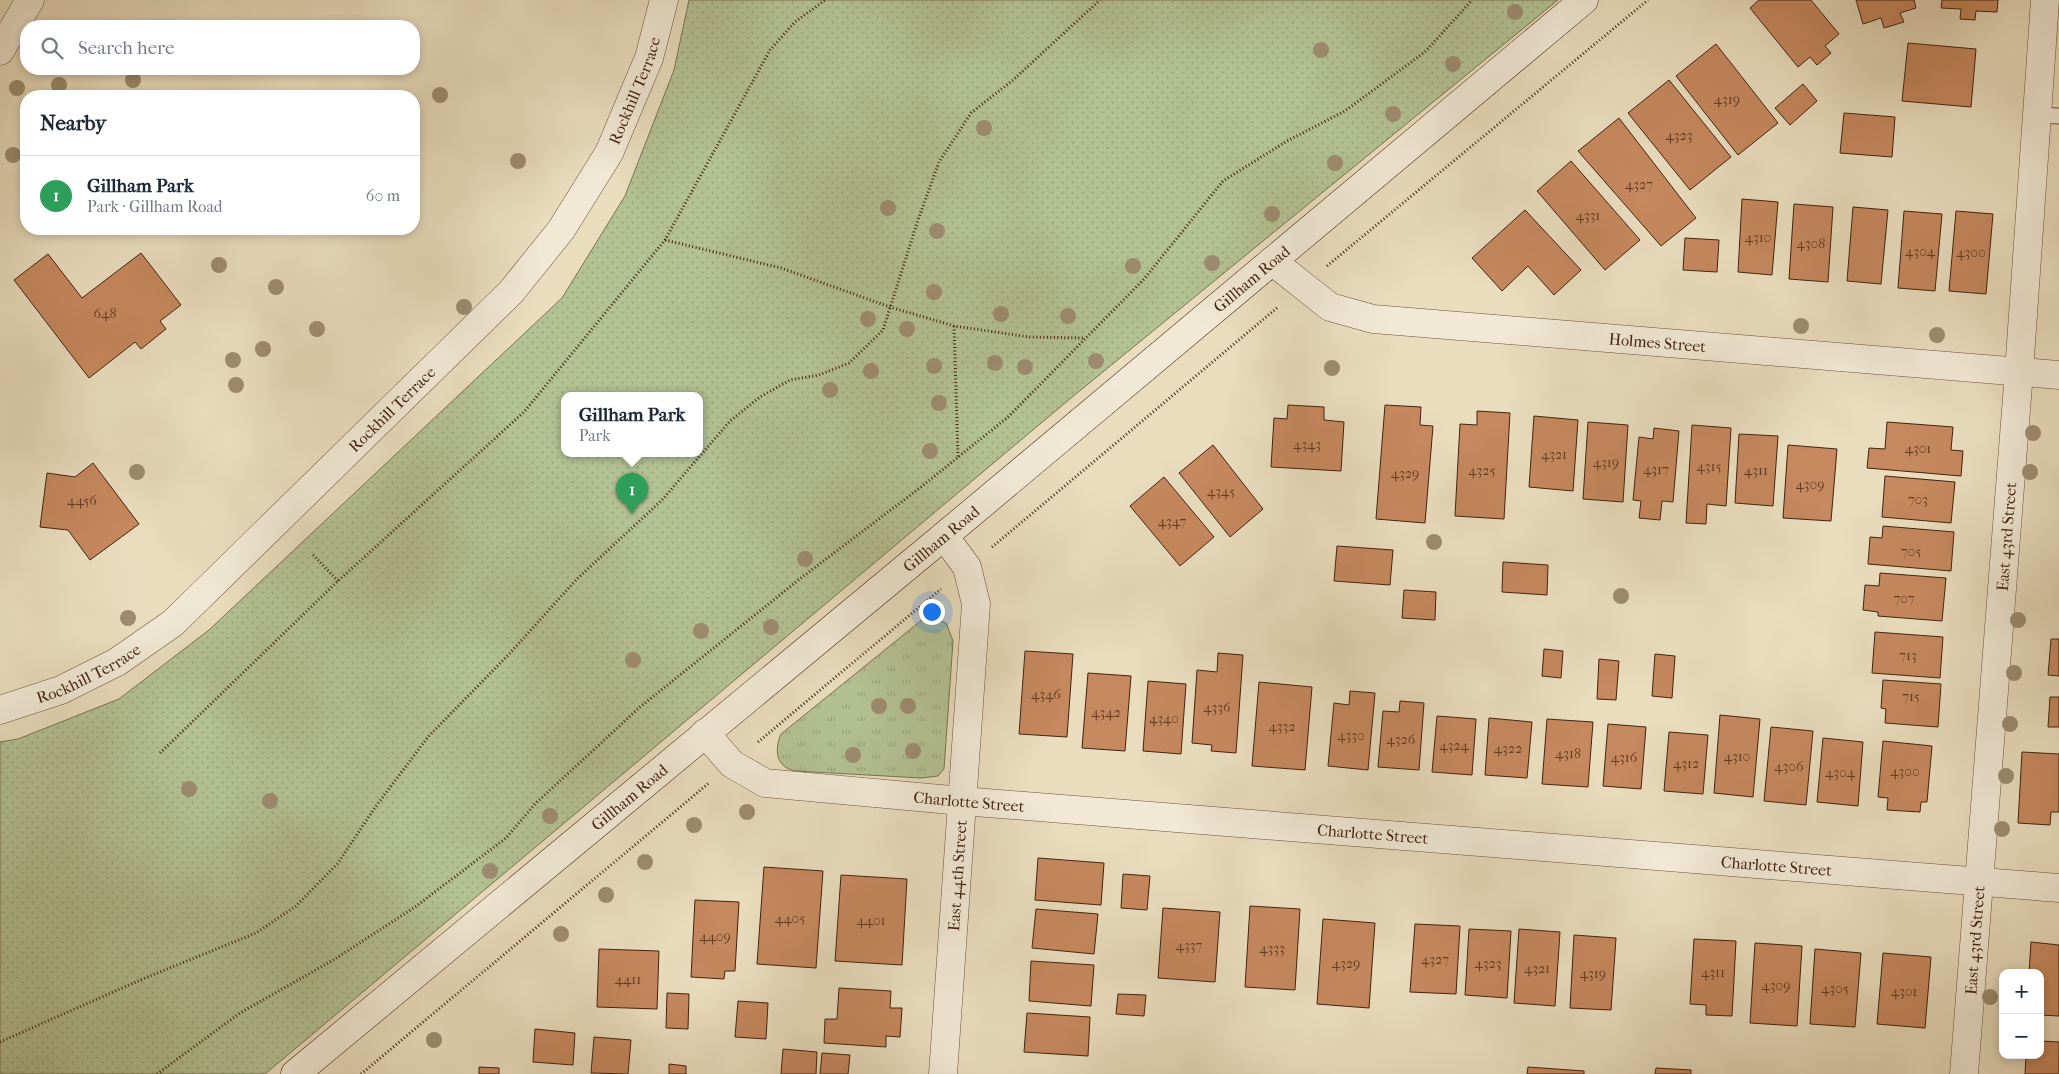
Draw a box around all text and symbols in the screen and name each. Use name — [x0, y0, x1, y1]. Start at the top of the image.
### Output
search box — [20, 20, 420, 75]
icon: search — [38, 34, 66, 62]
street label: Rockhill Terrace — [605, 35, 664, 147]
text: Search here — [78, 37, 174, 59]
house number: 4319 — [1714, 91, 1740, 108]
text: Nearby — [40, 111, 106, 135]
house number: 4323 — [1666, 127, 1692, 144]
text: Gillham Park — [87, 175, 194, 197]
house number: 4327 — [1625, 176, 1653, 193]
text: 1 — [53, 186, 59, 205]
text: 60 m — [366, 186, 400, 205]
text: Park · Gillham Road — [87, 197, 223, 216]
house number: 4331 — [1576, 207, 1600, 224]
house number: 4310 — [1745, 229, 1771, 246]
house number: 4308 — [1797, 235, 1825, 252]
street label: Gillham Road — [1210, 241, 1294, 316]
house number: 4304 — [1905, 243, 1936, 260]
house number: 4300 — [1956, 244, 1986, 261]
house number: 648 — [94, 305, 116, 322]
street label: Holmes Street — [1608, 329, 1707, 356]
street label: Rockhill Terrace — [345, 363, 439, 456]
popup — [561, 392, 703, 457]
text: Gillham Park — [579, 404, 685, 426]
text: Park — [579, 426, 610, 445]
house number: 4343 — [1293, 436, 1321, 453]
house number: 4301 — [1905, 440, 1931, 457]
house number: 4321 — [1541, 446, 1567, 463]
house number: 4319 — [1593, 454, 1619, 471]
house number: 4315 — [1697, 458, 1722, 475]
house number: 4317 — [1643, 461, 1669, 478]
house number: 4325 — [1468, 462, 1496, 479]
house number: 4311 — [1744, 462, 1768, 479]
house number: 4329 — [1391, 465, 1419, 482]
pin: 1 — [616, 473, 648, 514]
house number: 4309 — [1795, 476, 1825, 493]
street label: East 43rd Street — [1993, 481, 2020, 592]
house number: 4345 — [1207, 483, 1235, 500]
house number: 703 — [1908, 491, 1928, 508]
house number: 4456 — [67, 492, 97, 509]
street label: Gillham Road — [899, 501, 983, 576]
house number: 4347 — [1158, 513, 1187, 530]
house number: 705 — [1901, 543, 1921, 560]
house number: 707 — [1893, 590, 1915, 607]
your location — [919, 599, 945, 625]
street label: Rockhill Terrace — [34, 640, 144, 707]
house number: 713 — [1899, 647, 1917, 664]
house number: 4346 — [1031, 686, 1061, 703]
house number: 715 — [1902, 688, 1920, 705]
house number: 4336 — [1203, 699, 1231, 716]
house number: 4342 — [1091, 704, 1121, 721]
house number: 4340 — [1149, 710, 1179, 727]
house number: 4332 — [1269, 718, 1295, 735]
house number: 4330 — [1337, 727, 1365, 744]
house number: 4326 — [1387, 731, 1416, 748]
house number: 4324 — [1439, 737, 1469, 754]
house number: 4322 — [1494, 740, 1522, 757]
house number: 4318 — [1555, 745, 1581, 762]
house number: 4310 — [1724, 748, 1750, 765]
house number: 4316 — [1611, 749, 1638, 766]
house number: 4312 — [1673, 755, 1699, 772]
house number: 4306 — [1774, 758, 1804, 775]
street label: Gillham Road — [587, 760, 672, 835]
house number: 4300 — [1890, 763, 1920, 780]
house number: 4304 — [1825, 764, 1856, 781]
street label: Charlotte Street — [913, 788, 1025, 816]
street label: East 44th Street — [944, 819, 971, 932]
street label: Charlotte Street — [1316, 820, 1429, 848]
street label: Charlotte Street — [1720, 852, 1833, 880]
street label: East 43rd Street — [1961, 885, 1989, 996]
house number: 4405 — [775, 910, 805, 927]
house number: 4401 — [856, 912, 886, 929]
house number: 4409 — [699, 928, 731, 945]
house number: 4337 — [1176, 937, 1202, 954]
house number: 4333 — [1259, 940, 1285, 957]
house number: 4327 — [1421, 951, 1449, 968]
house number: 4329 — [1332, 955, 1360, 972]
house number: 4323 — [1475, 955, 1501, 972]
house number: 4321 — [1524, 960, 1550, 977]
house number: 4311 — [1701, 964, 1725, 981]
house number: 4319 — [1580, 965, 1606, 982]
map controls — [1999, 969, 2044, 1059]
button: + — [1999, 969, 2044, 1014]
house number: 4411 — [615, 971, 641, 988]
house number: 4309 — [1761, 977, 1791, 994]
house number: 4305 — [1821, 980, 1849, 997]
house number: 4301 — [1891, 983, 1917, 1000]
button: − — [1999, 1014, 2044, 1059]

